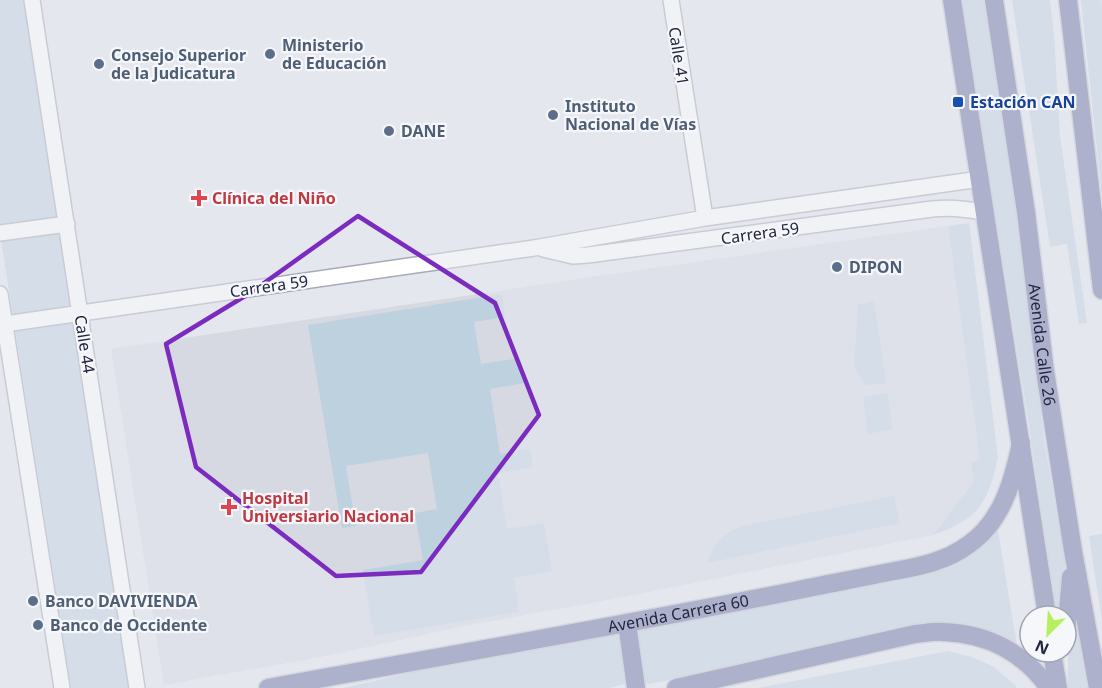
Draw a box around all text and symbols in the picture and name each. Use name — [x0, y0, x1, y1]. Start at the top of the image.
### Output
street label: Calle 41 — [664, 25, 694, 87]
place label: Ministerio de Educación — [282, 34, 387, 74]
place label: Consejo Superior de la Judicatura — [111, 44, 246, 84]
marker: Ministerio de Educación — [263, 47, 277, 61]
marker: Consejo Superior de la Judicatura — [92, 57, 106, 71]
place label: Estación CAN — [970, 91, 1075, 113]
place label: Instituto Nacional de Vías — [565, 95, 696, 135]
marker: Estación CAN — [951, 95, 965, 109]
marker: Instituto Nacional de Vías — [546, 108, 560, 122]
place label: DANE — [401, 120, 445, 142]
marker: DANE — [382, 124, 396, 138]
place label: Clínica del Niño — [212, 187, 336, 209]
marker: Clínica del Niño — [190, 189, 208, 207]
street label: Carrera 59 — [719, 217, 801, 249]
place label: DIPON — [849, 256, 903, 278]
marker: DIPON — [830, 260, 844, 274]
street label: Carrera 59 — [228, 270, 310, 302]
street label: Avenida Calle 26 — [1024, 282, 1061, 407]
street label: Calle 44 — [70, 313, 100, 375]
place label: Hospital Universiario Nacional — [242, 487, 414, 527]
marker: Hospital Universiario Nacional — [220, 498, 238, 516]
street label: Avenida Carrera 60 — [606, 589, 751, 637]
place label: Banco DAVIVIENDA — [45, 590, 198, 612]
marker: Banco DAVIVIENDA — [26, 594, 40, 608]
north arrow — [1018, 604, 1078, 664]
place label: Banco de Occidente — [50, 614, 207, 636]
marker: Banco de Occidente — [31, 618, 45, 632]
text: N — [1031, 635, 1052, 660]

